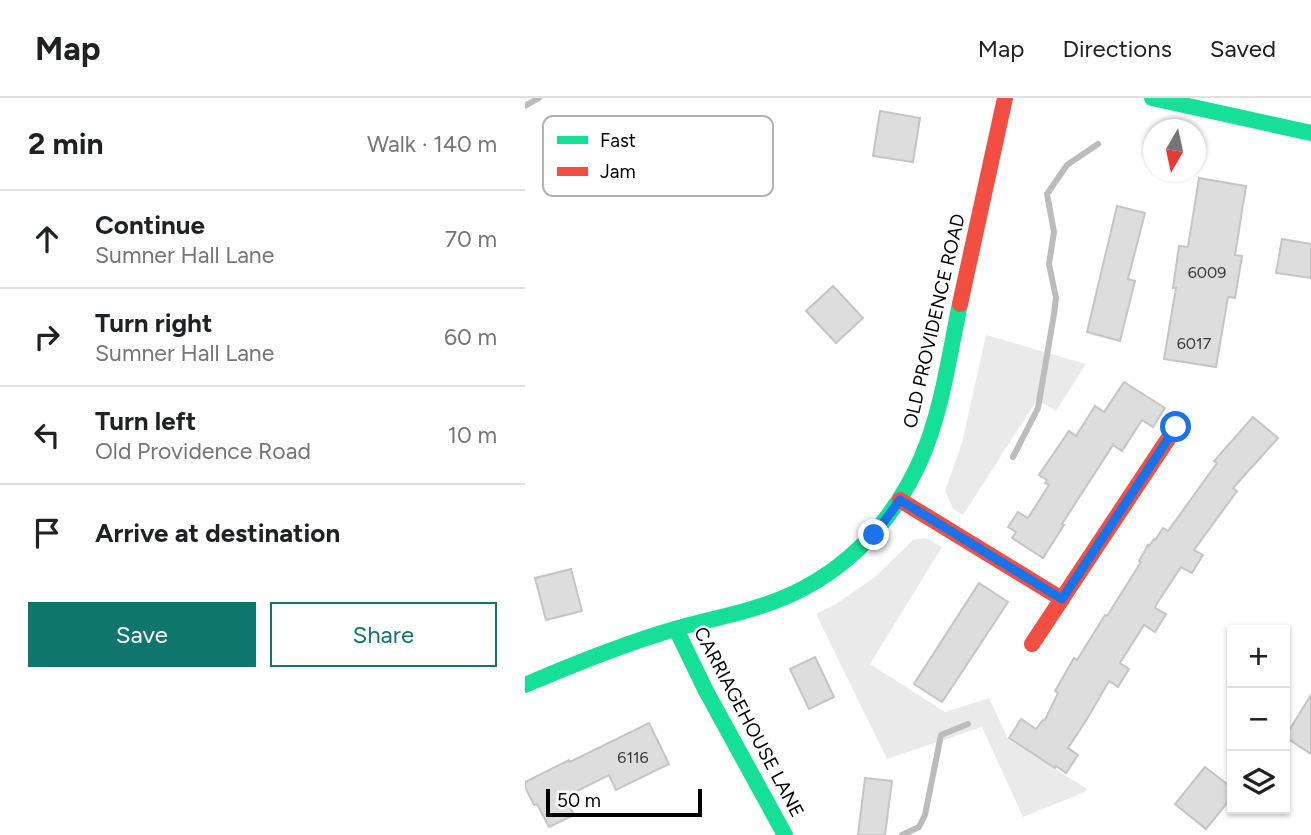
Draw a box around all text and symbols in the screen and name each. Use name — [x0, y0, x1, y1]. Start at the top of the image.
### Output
text: Map — [35, 29, 101, 68]
text: Map — [978, 34, 1024, 63]
text: Directions — [1062, 34, 1172, 63]
text: Saved — [1210, 34, 1276, 63]
legend — [543, 116, 773, 196]
north arrow — [1143, 119, 1206, 182]
text: 2 min — [28, 125, 104, 162]
text: Fast — [600, 129, 636, 152]
text: Walk · 140 m — [367, 130, 497, 158]
text: Jam — [600, 160, 636, 183]
text: Continue — [95, 209, 205, 241]
street label: OLD PROVIDENCE ROAD — [898, 212, 970, 430]
icon: ahead — [28, 220, 66, 258]
text: 70 m — [445, 225, 497, 253]
text: Sumner Hall Lane — [95, 241, 274, 269]
house number: 6009 — [1188, 263, 1226, 282]
text: Turn right — [95, 307, 212, 339]
icon: right — [28, 318, 66, 356]
text: 60 m — [444, 323, 497, 351]
house number: 6017 — [1177, 334, 1212, 353]
text: Sumner Hall Lane — [95, 339, 274, 367]
text: Turn left — [95, 405, 196, 437]
route start — [1160, 411, 1191, 442]
icon: left — [28, 416, 66, 454]
text: 10 m — [448, 421, 497, 449]
text: Old Providence Road — [95, 437, 311, 465]
icon: arrive — [28, 514, 66, 552]
text: Arrive at destination — [95, 517, 340, 549]
route end — [858, 519, 889, 550]
button: Save — [28, 602, 256, 667]
button: Share — [270, 602, 497, 667]
street label: CARRIAGEHOUSE LANE — [689, 623, 809, 821]
map controls — [1227, 625, 1290, 814]
button: + — [1227, 625, 1290, 688]
button: − — [1227, 688, 1290, 751]
house number: 6116 — [617, 748, 649, 767]
button: layers — [1227, 751, 1290, 814]
scale bar — [546, 786, 702, 818]
text: 50 m — [557, 789, 601, 812]

